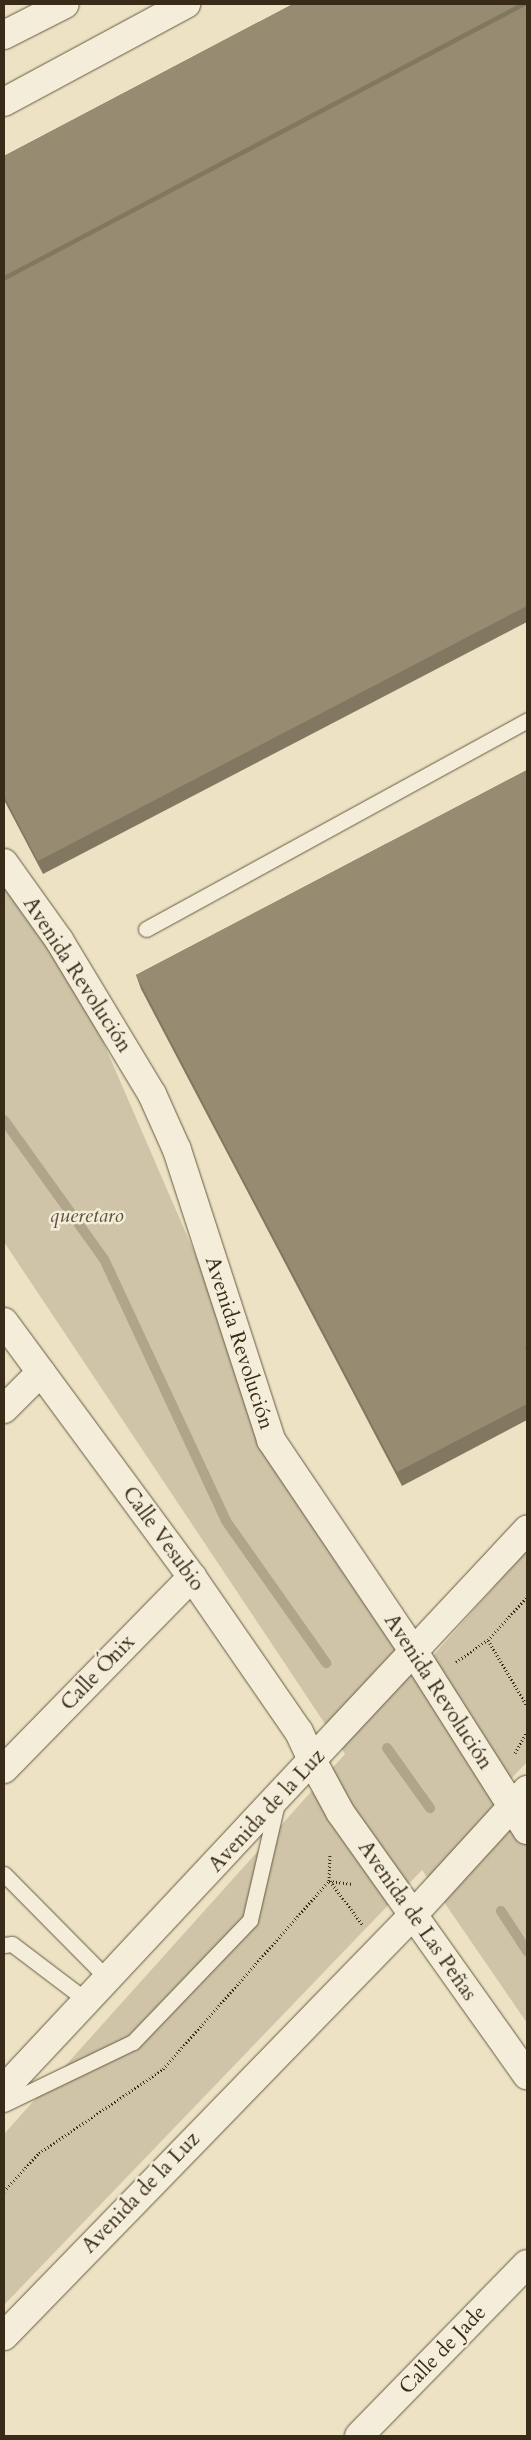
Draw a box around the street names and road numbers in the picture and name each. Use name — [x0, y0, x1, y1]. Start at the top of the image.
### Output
street label: Avenida Revolución — [17, 892, 137, 1058]
street label: Avenida Revolución — [199, 1253, 279, 1433]
street label: Calle Vesubio — [117, 1482, 209, 1596]
street label: Avenida Revolución — [378, 1609, 498, 1775]
street label: Calle Ónix — [56, 1630, 140, 1716]
street label: Avenida de la Luz — [204, 1744, 330, 1878]
street label: Avenida de Las Peñas — [352, 1836, 482, 2006]
street label: Avenida de la Luz — [77, 2127, 205, 2259]
street label: Calle de Jade — [394, 2300, 492, 2400]

